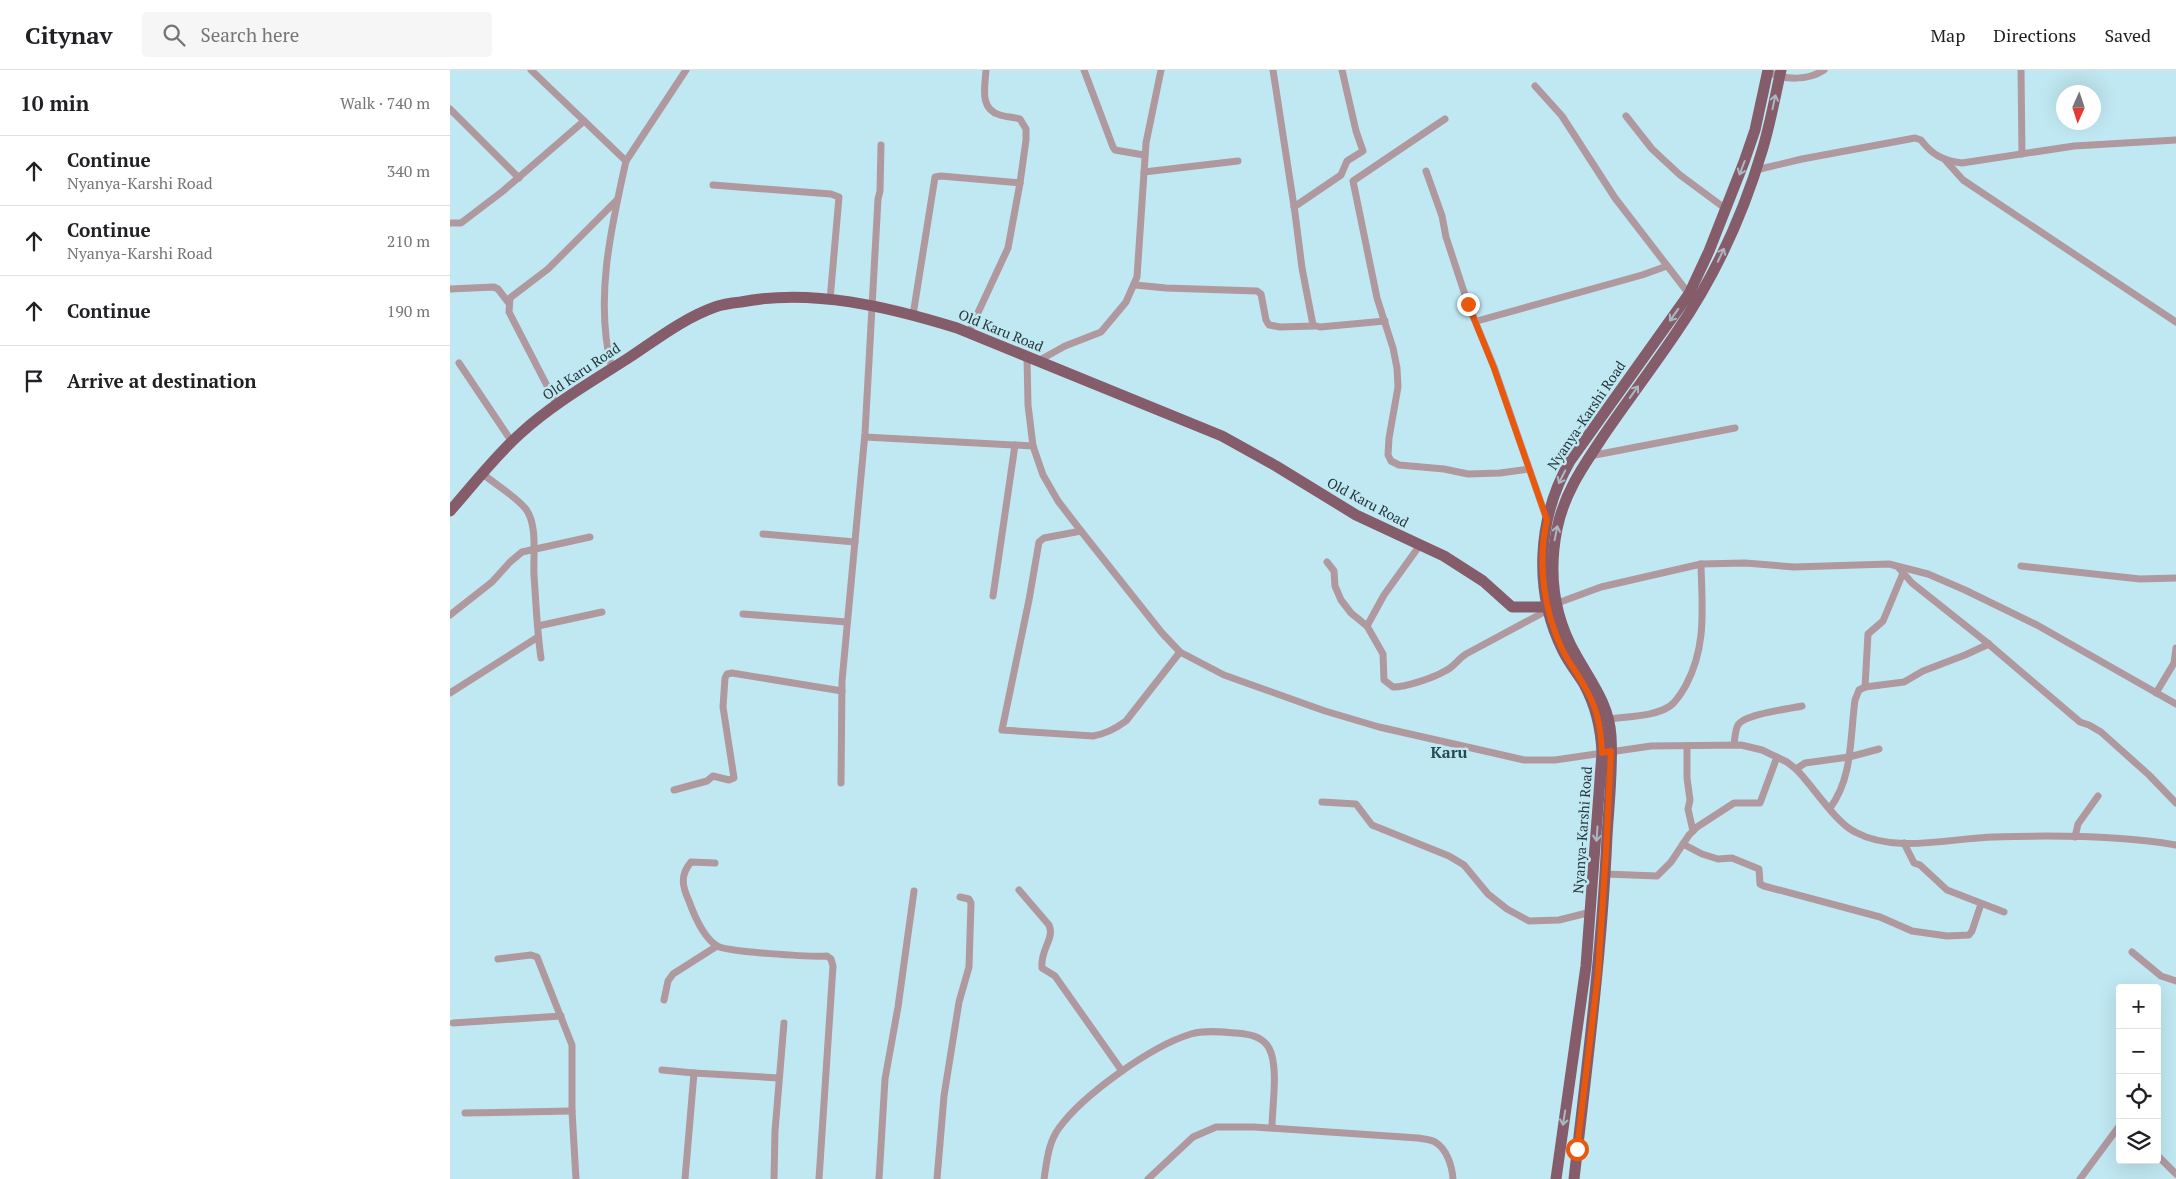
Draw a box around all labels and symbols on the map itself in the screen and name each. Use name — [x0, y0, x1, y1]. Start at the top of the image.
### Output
north arrow — [2056, 85, 2101, 130]
one-way arrow — [1770, 94, 1779, 110]
one-way arrow — [1737, 160, 1746, 175]
one-way arrow — [1717, 248, 1726, 263]
route end — [1457, 293, 1480, 316]
street label: Old Karu Road — [956, 304, 1046, 356]
one-way arrow — [1669, 308, 1679, 322]
street label: Old Karu Road — [538, 338, 624, 404]
street label: Nyanya-Karshi Road — [1542, 357, 1630, 473]
one-way arrow — [1629, 385, 1639, 399]
one-way arrow — [1557, 469, 1566, 484]
street label: Old Karu Road — [1324, 473, 1412, 532]
one-way arrow — [1552, 525, 1561, 541]
district label: Karu — [1430, 741, 1468, 763]
street label: Nyanya-Karshi Road — [1568, 766, 1596, 894]
one-way arrow — [1592, 825, 1601, 841]
one-way arrow — [1559, 1110, 1569, 1126]
route start — [1566, 1138, 1589, 1161]

